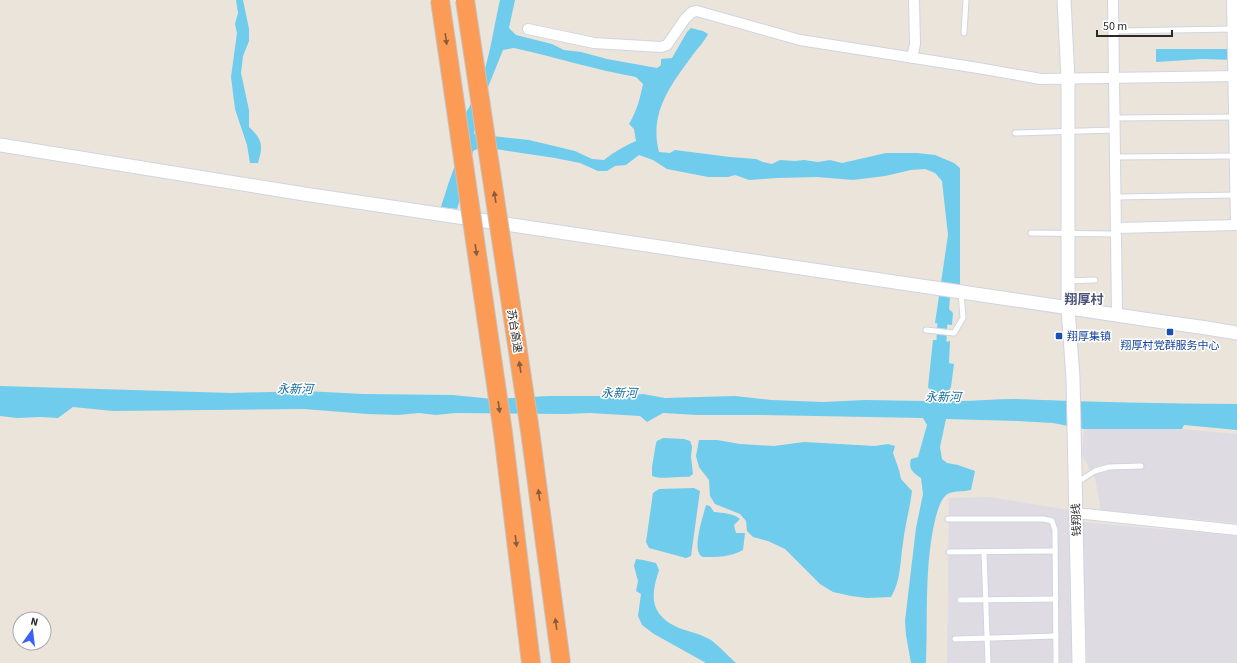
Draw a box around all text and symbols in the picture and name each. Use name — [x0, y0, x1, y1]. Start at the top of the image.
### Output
scale bar — [1097, 12, 1172, 38]
text: 50 m — [1103, 18, 1127, 35]
one-way arrow — [443, 33, 449, 45]
one-way arrow — [492, 191, 498, 203]
one-way arrow — [473, 244, 479, 257]
district label: 翔厚村 — [1064, 291, 1104, 309]
street label: 苏台高速 — [504, 308, 525, 354]
marker: 翔厚村党群服务中心 — [1165, 327, 1175, 337]
place label: 翔厚集镇 — [1067, 329, 1111, 344]
marker: 翔厚集镇 — [1054, 331, 1064, 341]
place label: 翔厚村党群服务中心 — [1121, 338, 1220, 353]
one-way arrow — [517, 361, 523, 373]
water label: 永新河 — [277, 381, 315, 398]
water label: 永新河 — [601, 385, 639, 402]
water label: 永新河 — [925, 389, 963, 406]
one-way arrow — [496, 401, 502, 413]
one-way arrow — [536, 489, 542, 502]
street label: 钱翔线 — [1068, 503, 1085, 537]
one-way arrow — [513, 535, 519, 547]
north arrow — [12, 611, 52, 651]
text: N — [29, 614, 40, 630]
one-way arrow — [553, 618, 559, 630]

